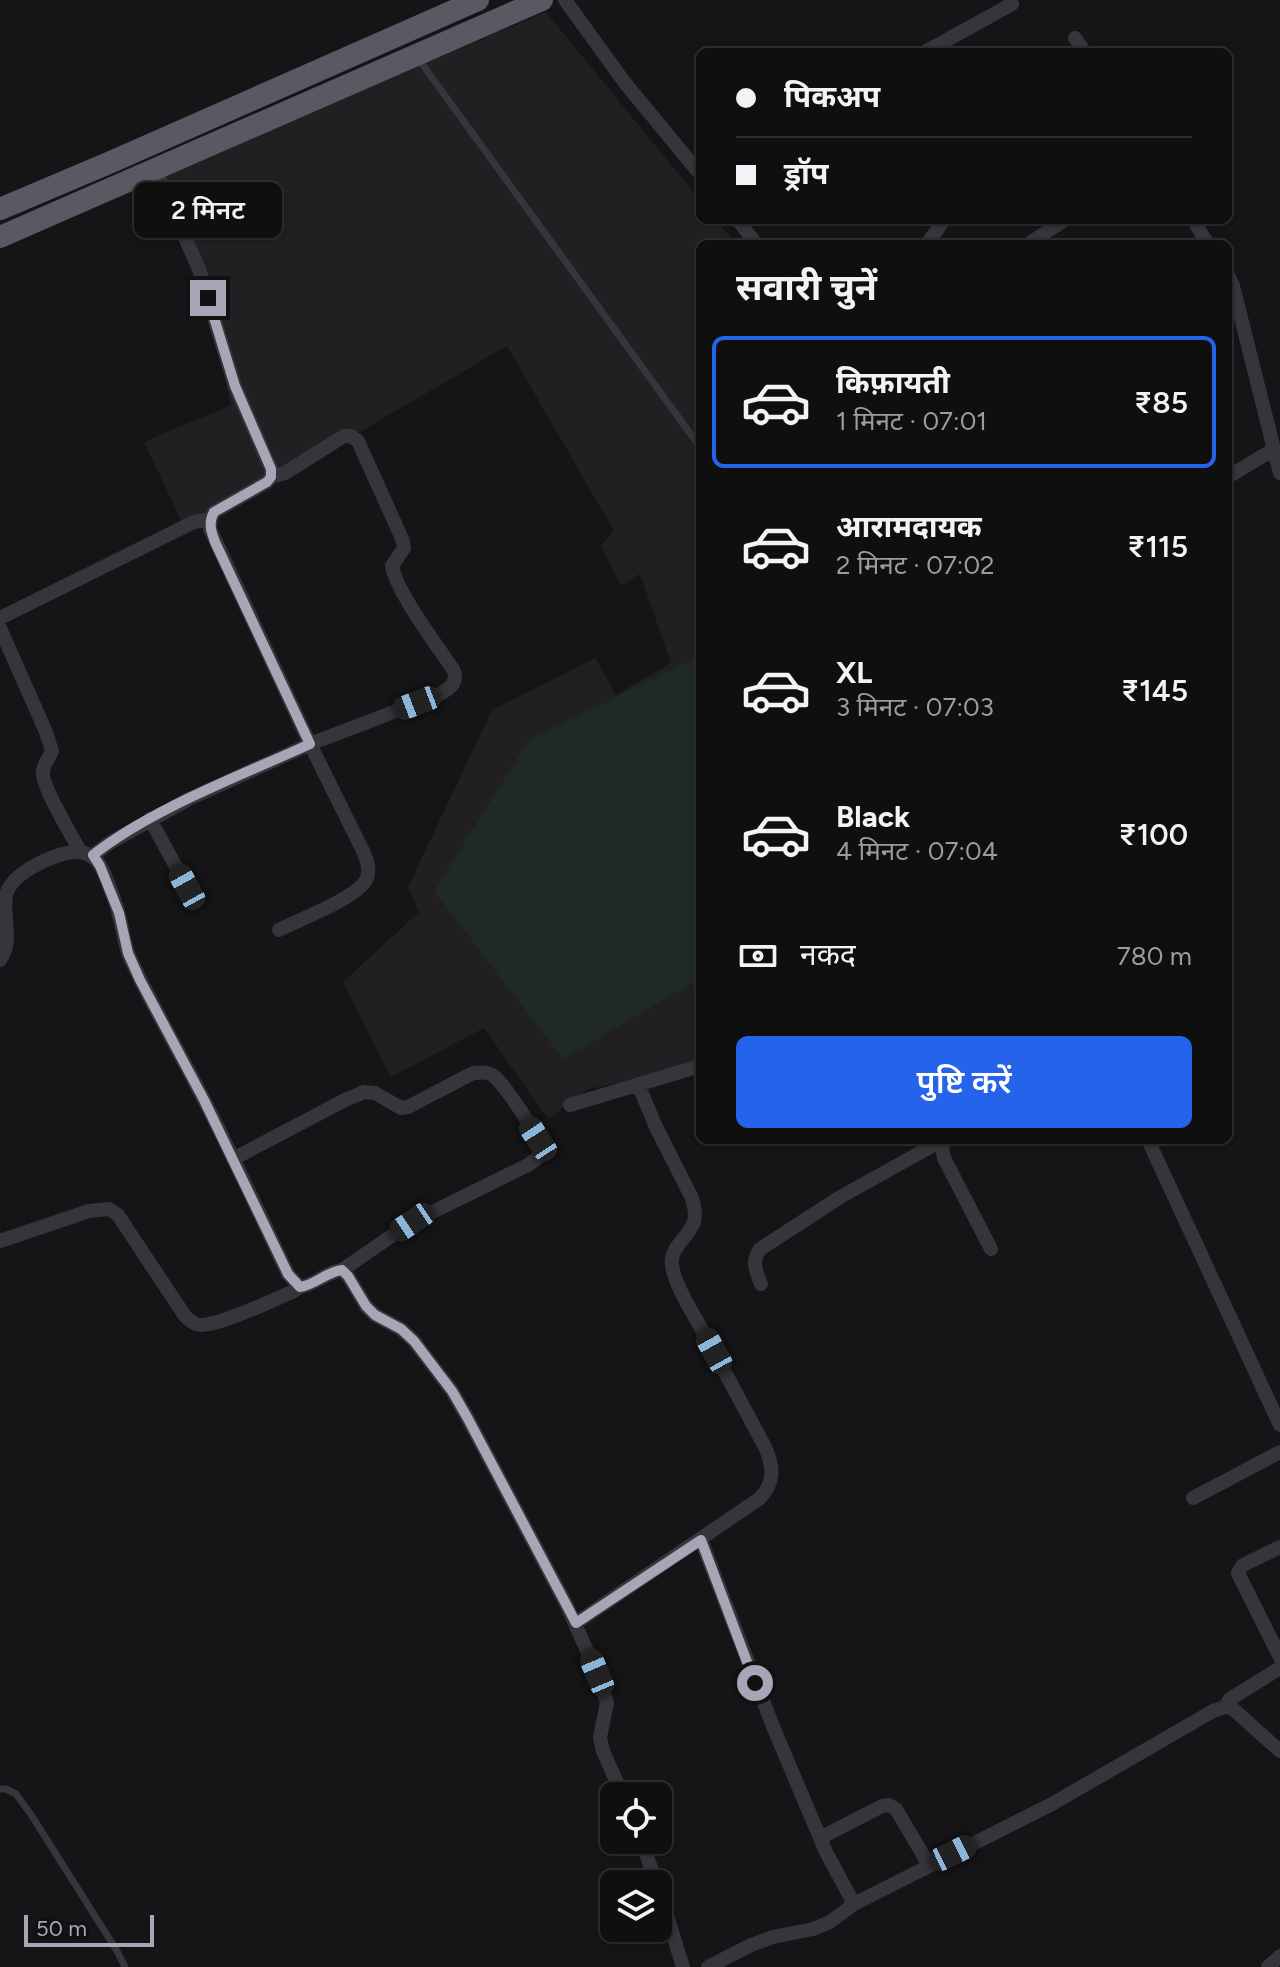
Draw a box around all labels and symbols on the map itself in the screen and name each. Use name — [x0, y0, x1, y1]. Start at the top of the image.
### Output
callout: 2 मिनट — [134, 182, 282, 238]
route end — [190, 280, 226, 316]
car — [390, 683, 444, 723]
car — [165, 860, 209, 914]
car — [515, 1112, 561, 1166]
car — [385, 1199, 439, 1245]
car — [692, 1324, 736, 1378]
car — [577, 1646, 617, 1700]
route start — [737, 1665, 773, 1701]
car — [926, 1832, 980, 1874]
scale bar — [24, 1911, 154, 1947]

